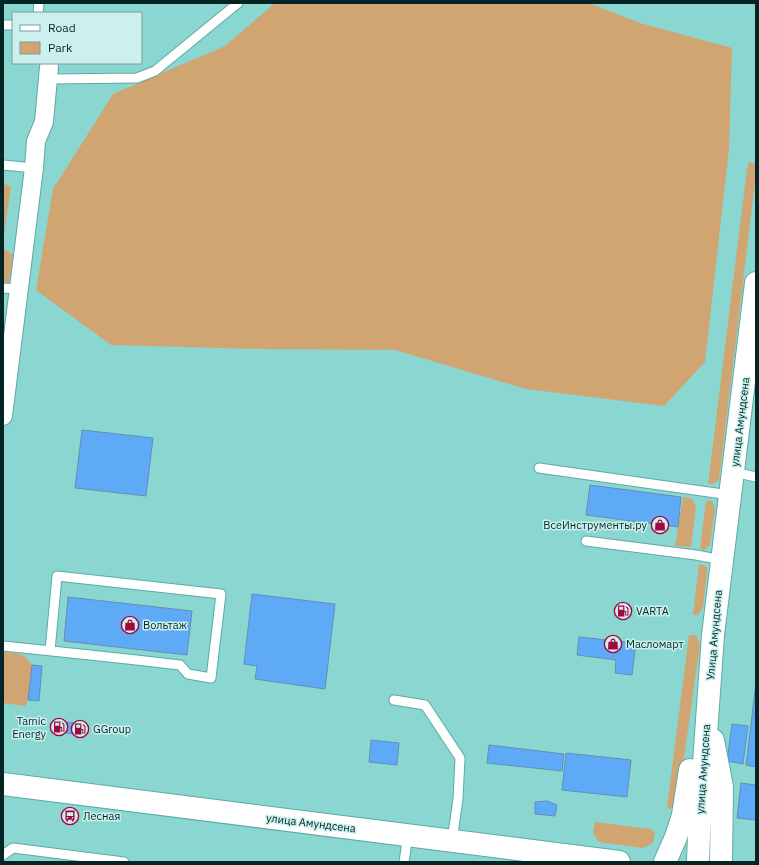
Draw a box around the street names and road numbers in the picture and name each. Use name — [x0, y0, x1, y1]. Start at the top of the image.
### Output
street label: улица Амундсена — [728, 376, 752, 468]
street label: Улица Амундсена — [703, 589, 725, 681]
street label: улица Амундсена — [693, 723, 713, 814]
street label: улица Амундсена — [265, 811, 357, 835]

